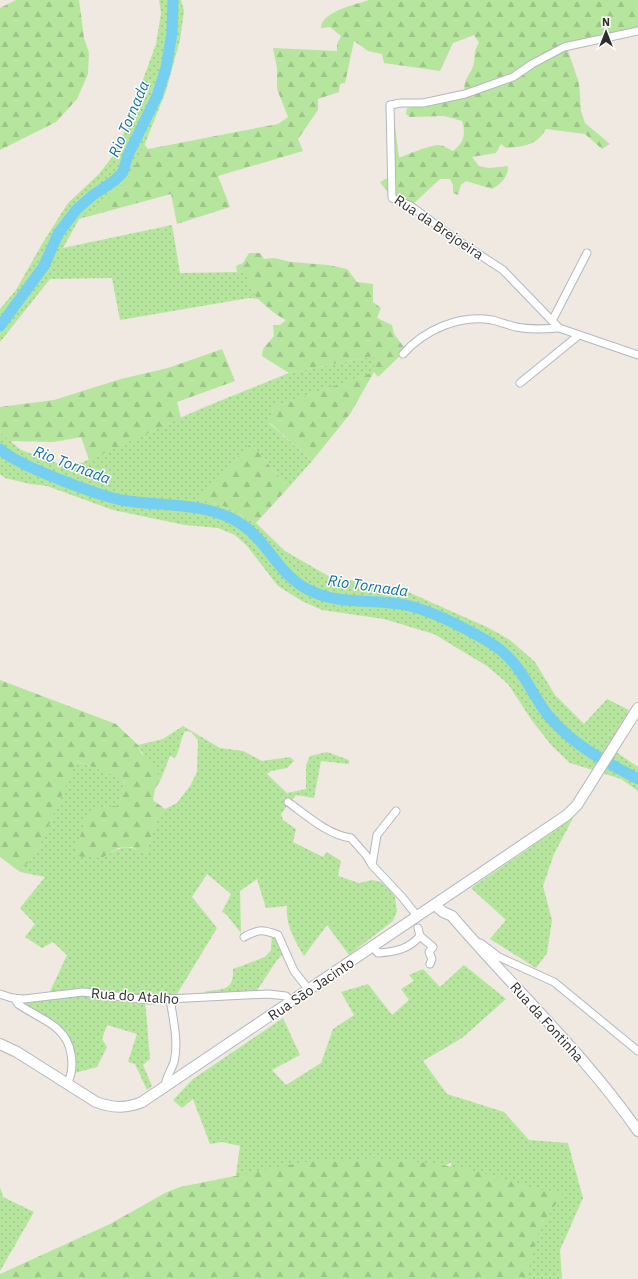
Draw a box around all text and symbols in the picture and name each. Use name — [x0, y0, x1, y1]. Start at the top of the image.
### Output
north arrow — [586, 12, 626, 52]
text: N — [602, 15, 610, 29]
water label: Rio Tornada — [104, 78, 153, 160]
street label: Rua da Brejoeira — [391, 191, 487, 264]
water label: Rio Tornada — [31, 441, 114, 488]
water label: Rio Tornada — [327, 570, 410, 601]
street label: Rua São Jacinto — [264, 953, 358, 1024]
street label: Rua da Fontinha — [506, 978, 588, 1066]
street label: Rua do Atalho — [91, 984, 180, 1008]

